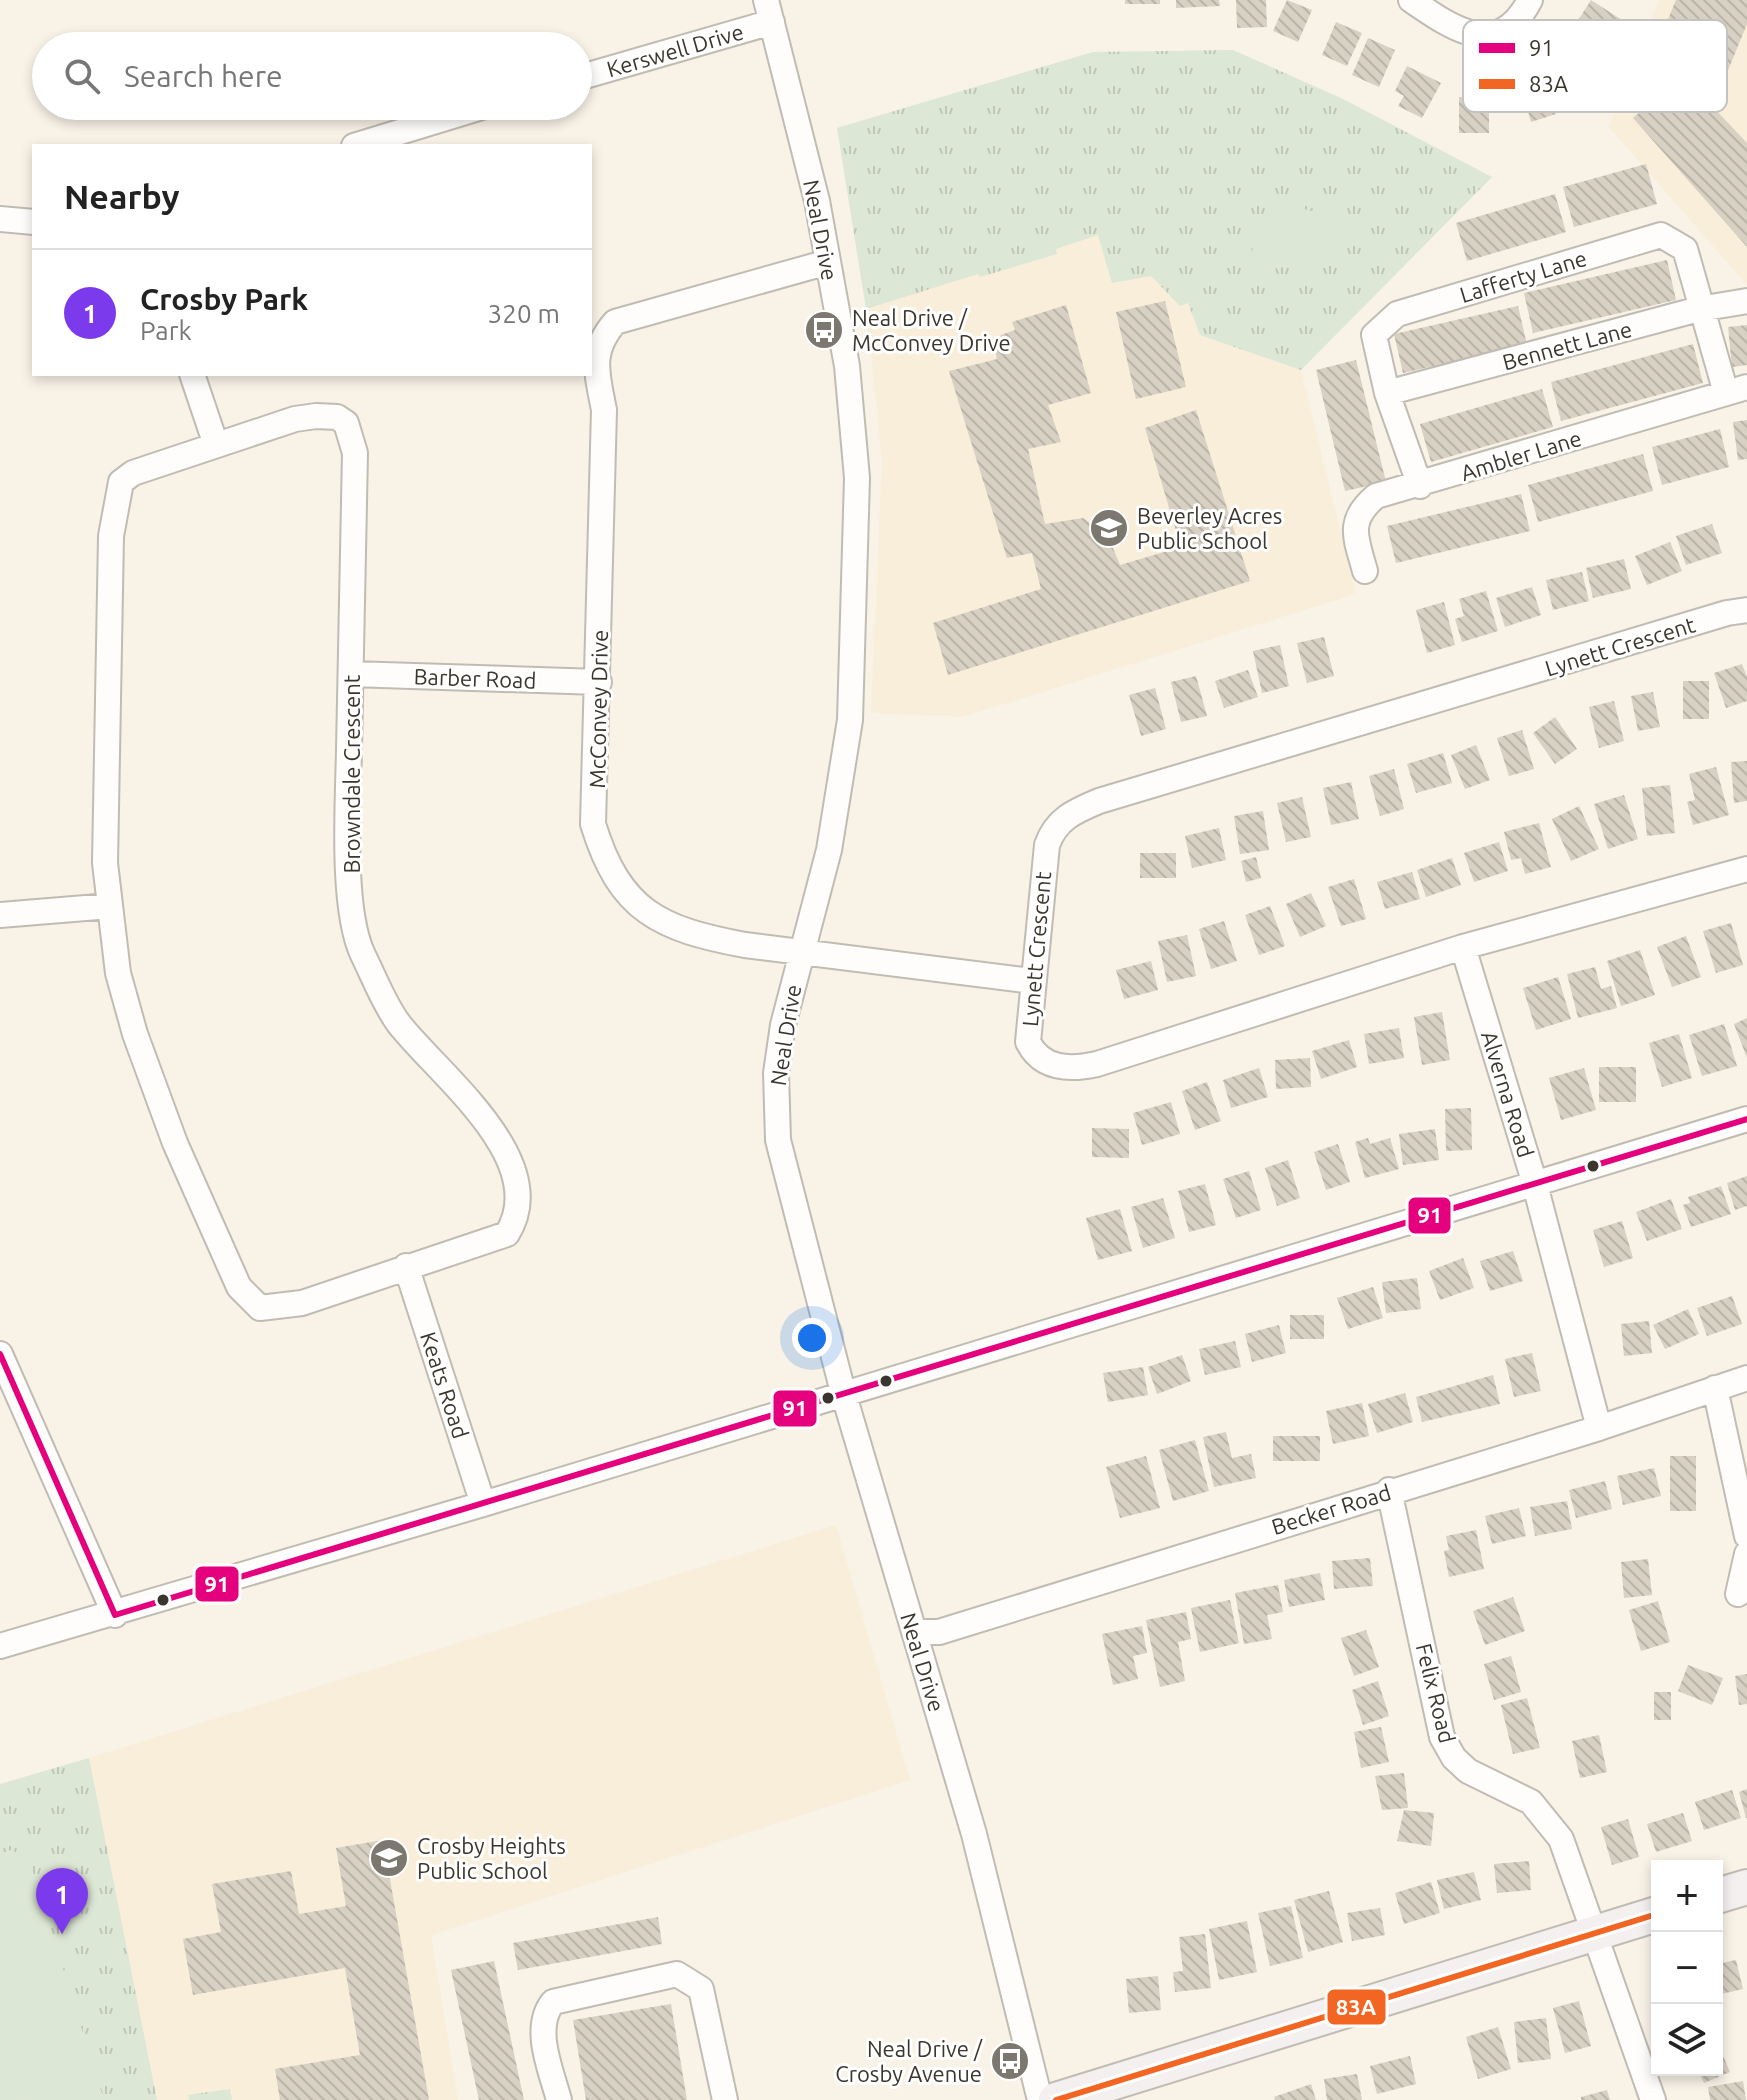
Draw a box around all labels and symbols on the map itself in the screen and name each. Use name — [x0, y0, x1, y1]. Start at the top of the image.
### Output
street label: Kerswell Drive — [604, 19, 746, 81]
legend — [1463, 20, 1727, 112]
text: 91 — [1529, 35, 1554, 60]
text: 83A — [1529, 71, 1569, 96]
street label: Neal Drive — [799, 178, 843, 282]
street label: Lafferty Lane — [1457, 245, 1589, 307]
place label: Neal Drive / McConvey Drive — [852, 305, 1011, 355]
bus stop icon: Neal Drive / McConvey Drive — [803, 309, 845, 351]
street label: Bennett Lane — [1500, 316, 1634, 374]
street label: Ambler Lane — [1458, 425, 1584, 485]
place label: Beverley Acres Public School — [1137, 503, 1282, 553]
school or university icon: Beverley Acres Public School — [1088, 507, 1130, 549]
street label: Lynett Crescent — [1542, 611, 1698, 681]
street label: McConvey Drive — [584, 629, 612, 789]
street label: Barber Road — [413, 663, 537, 693]
street label: Browndale Crescent — [339, 674, 364, 873]
street label: Lynett Crescent — [1017, 870, 1055, 1028]
street label: Neal Drive — [765, 983, 805, 1087]
street label: Alverna Road — [1477, 1028, 1539, 1160]
unlabelled marker — [1585, 1158, 1601, 1174]
line badge: 91 — [1407, 1196, 1452, 1235]
text: 91 — [1418, 1202, 1442, 1227]
your location — [792, 1318, 832, 1358]
street label: Keats Road — [416, 1329, 474, 1441]
unlabelled marker — [878, 1373, 894, 1389]
line badge: 91 — [772, 1389, 818, 1428]
unlabelled marker — [820, 1390, 836, 1406]
text: 91 — [783, 1395, 807, 1420]
street label: Becker Road — [1268, 1479, 1394, 1539]
line badge: 91 — [194, 1565, 240, 1603]
text: 91 — [205, 1571, 229, 1596]
unlabelled marker — [155, 1592, 171, 1608]
street label: Neal Drive — [896, 1610, 950, 1714]
street label: Felix Road — [1412, 1641, 1460, 1745]
place label: Crosby Heights Public School — [417, 1833, 566, 1883]
school or university icon: Crosby Heights Public School — [368, 1837, 410, 1879]
pin: 1 — [36, 1868, 88, 1934]
line badge: 83A — [1326, 1988, 1387, 2026]
text: 83A — [1336, 1994, 1377, 2019]
place label: Neal Drive / Crosby Avenue — [835, 2036, 983, 2086]
bus stop icon: Neal Drive / Crosby Avenue — [989, 2040, 1031, 2082]

